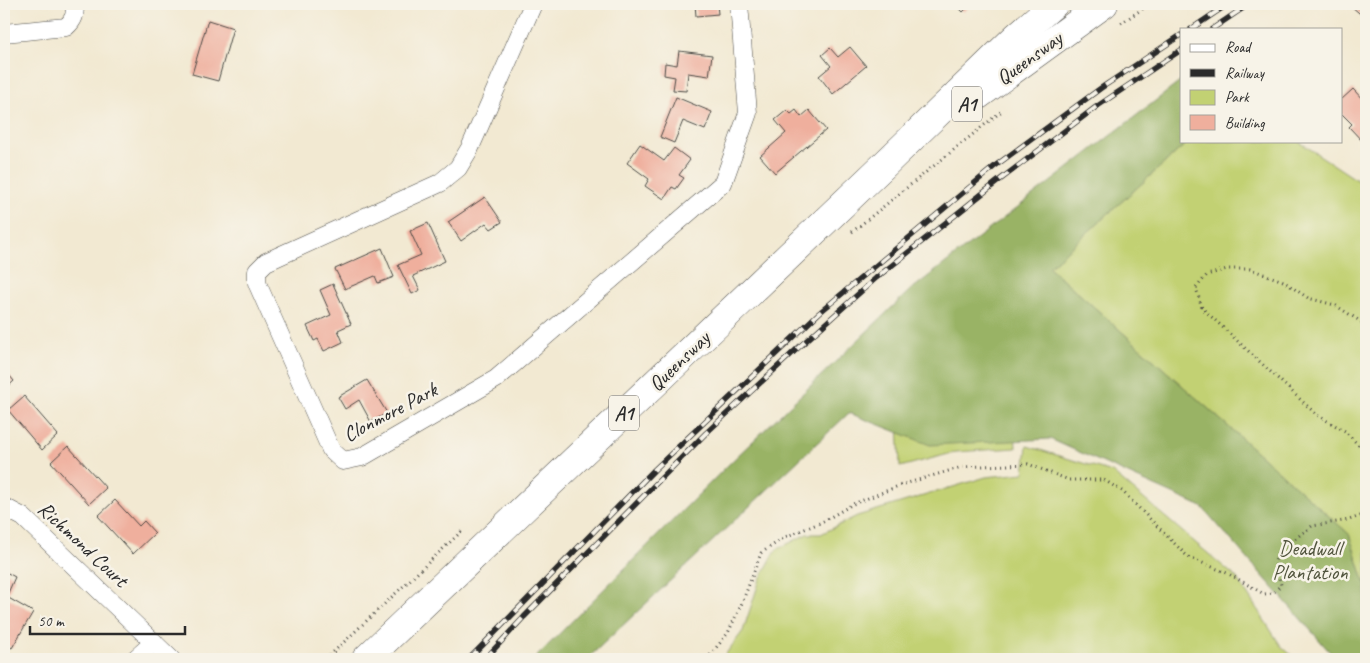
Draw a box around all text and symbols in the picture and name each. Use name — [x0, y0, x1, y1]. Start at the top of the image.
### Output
street label: Queensway — [991, 24, 1069, 91]
legend — [1180, 28, 1342, 142]
text: Road — [1225, 38, 1252, 57]
text: Railway — [1225, 64, 1266, 83]
road number: A1 — [952, 86, 982, 122]
text: Park — [1225, 88, 1250, 107]
text: Building — [1225, 114, 1265, 133]
street label: Queensway — [643, 324, 716, 397]
street label: Clonmore Park — [339, 376, 442, 448]
road number: A1 — [609, 396, 639, 430]
street label: Richmond Court — [33, 496, 135, 594]
park label: Deadwall Plantation — [1272, 535, 1348, 585]
scale bar — [30, 603, 185, 635]
text: 50 m — [38, 612, 65, 631]

